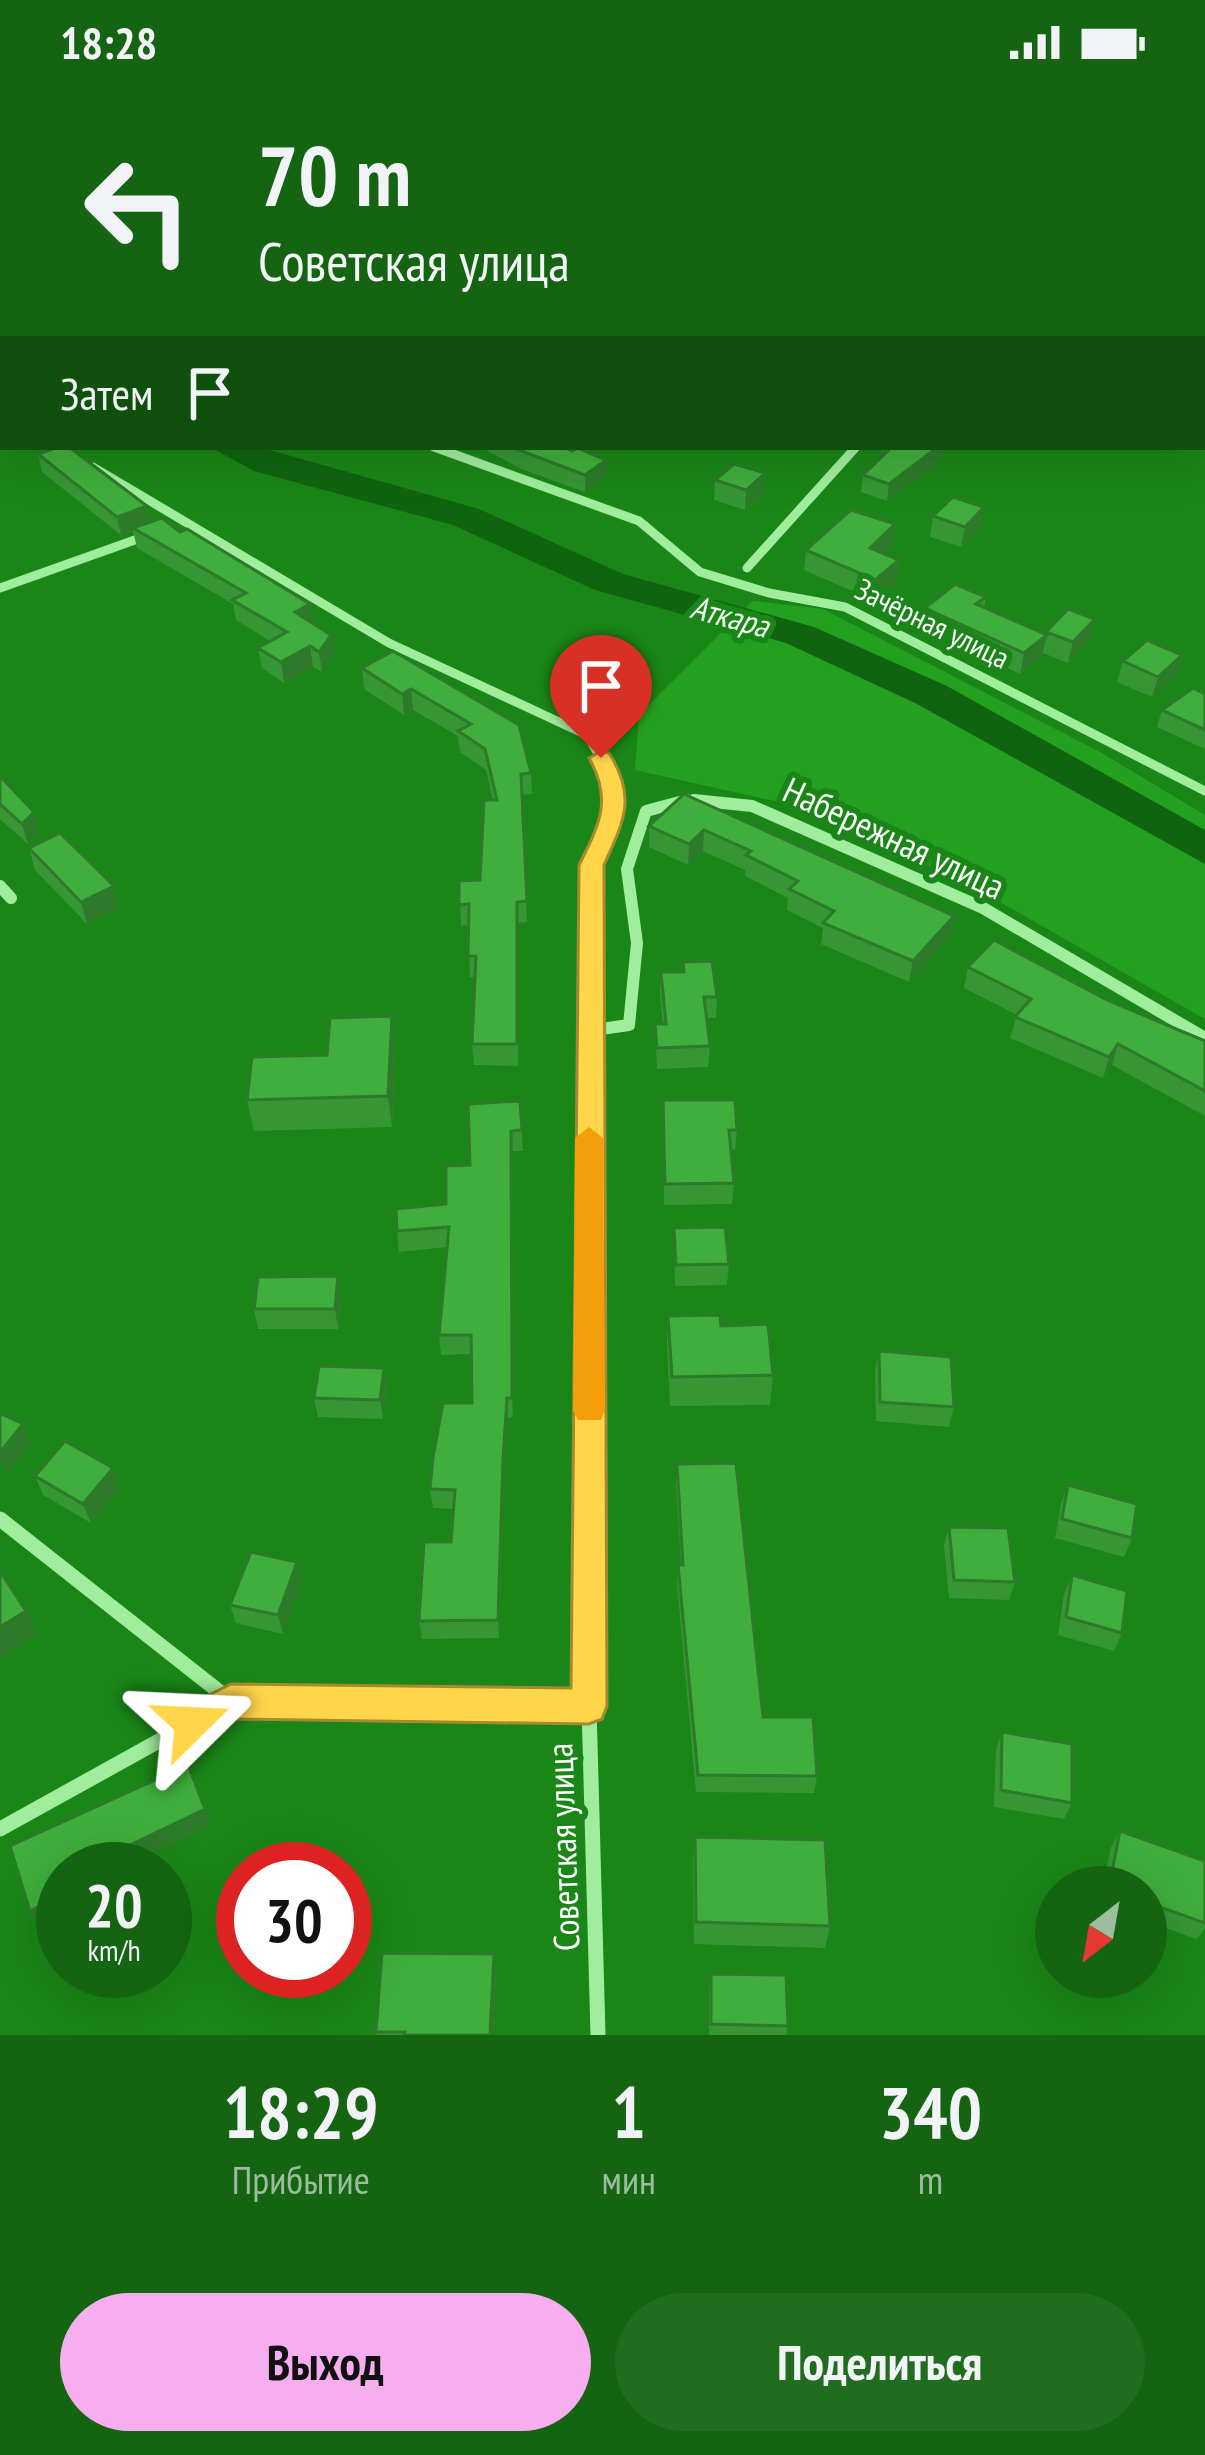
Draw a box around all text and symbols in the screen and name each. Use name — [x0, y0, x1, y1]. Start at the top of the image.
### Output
text: 18:28 — [60, 13, 157, 71]
text: 70 m — [258, 120, 411, 229]
icon: left — [60, 132, 216, 288]
text: Советская улица — [258, 226, 570, 296]
icon: arrive — [177, 360, 243, 426]
text: Затем — [60, 364, 153, 422]
street label: Зачёрная улица — [849, 569, 1016, 677]
water label: Аткара — [686, 585, 776, 647]
pin — [550, 635, 652, 758]
icon: arrive — [568, 653, 634, 719]
street label: Набережная улица — [776, 766, 1012, 909]
position arrow — [129, 1660, 255, 1786]
street label: Советская улица — [535, 1742, 590, 1952]
speed limit sign: 30 — [216, 1842, 372, 1998]
text: 20 — [85, 1866, 143, 1944]
north arrow — [1035, 1866, 1167, 1998]
map controls — [1035, 1866, 1167, 1998]
text: km/h — [87, 1930, 141, 1969]
text: 18:29 — [223, 2065, 379, 2158]
text: 1 — [612, 2065, 646, 2158]
text: 340 — [879, 2065, 982, 2158]
text: Прибытие — [232, 2154, 370, 2205]
text: мин — [602, 2154, 656, 2205]
text: m — [918, 2154, 943, 2205]
button: Выход — [60, 2293, 591, 2431]
button: Поделиться — [615, 2293, 1145, 2431]

